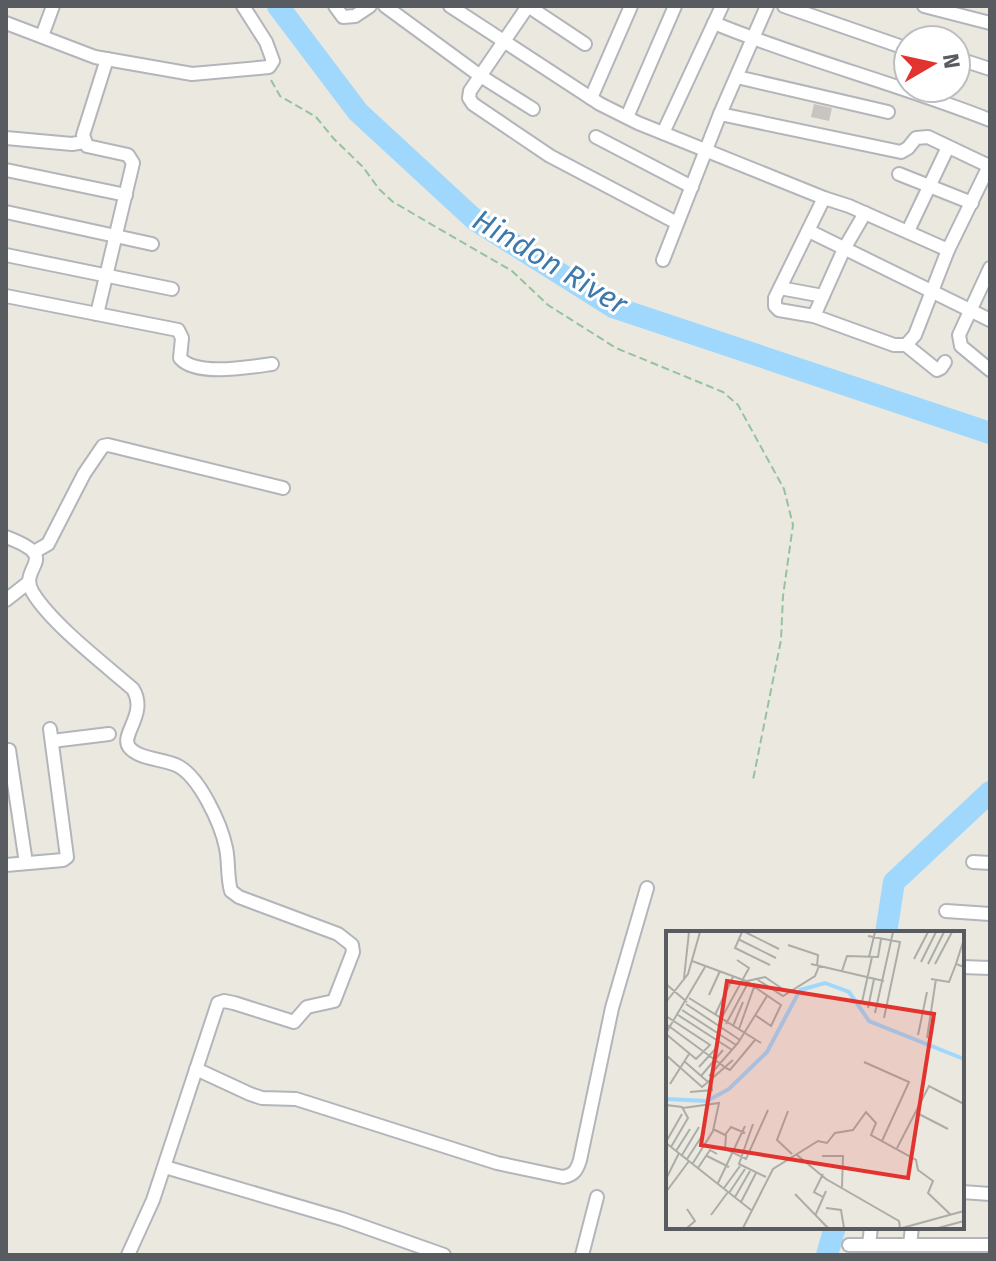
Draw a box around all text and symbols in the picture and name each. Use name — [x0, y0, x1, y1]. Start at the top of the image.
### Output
north arrow — [892, 24, 972, 104]
text: N — [937, 52, 966, 70]
water label: Hindon River — [466, 202, 635, 323]
inset map — [666, 931, 964, 1229]

